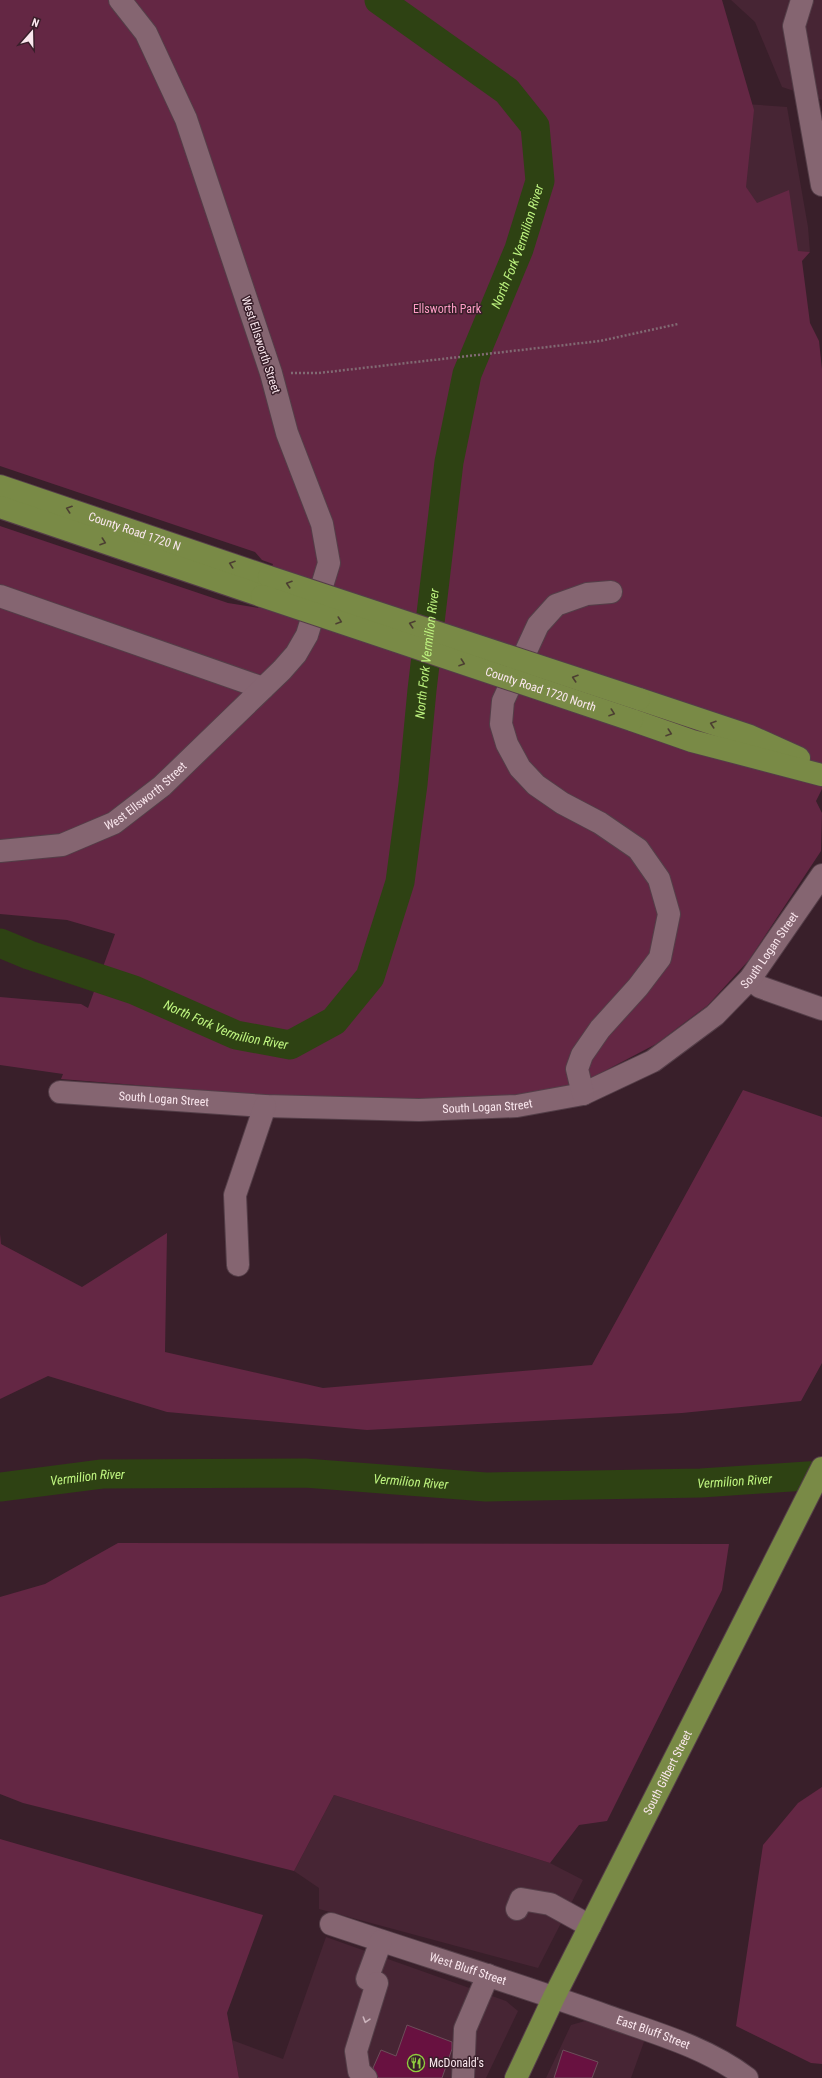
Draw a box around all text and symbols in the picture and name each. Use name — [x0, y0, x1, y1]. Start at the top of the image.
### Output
north arrow — [12, 12, 52, 52]
text: N — [30, 16, 41, 30]
water label: North Fork Vermilion River — [488, 181, 546, 311]
street label: West Ellsworth Street — [239, 295, 283, 396]
park label: Ellsworth Park — [413, 302, 482, 316]
one-way arrow — [65, 506, 72, 514]
street label: County Road 1720 N — [87, 509, 183, 554]
one-way arrow — [100, 537, 107, 545]
one-way arrow — [228, 561, 235, 569]
one-way arrow — [285, 580, 292, 588]
water label: North Fork Vermilion River — [412, 587, 442, 719]
one-way arrow — [335, 617, 342, 625]
one-way arrow — [409, 621, 416, 629]
one-way arrow — [459, 658, 466, 666]
street label: County Road 1720 North — [484, 664, 598, 715]
one-way arrow — [572, 675, 579, 683]
one-way arrow — [608, 708, 615, 717]
one-way arrow — [710, 720, 717, 729]
one-way arrow — [666, 728, 673, 736]
street label: West Ellsworth Street — [103, 759, 190, 833]
street label: South Logan Street — [738, 909, 801, 992]
water label: North Fork Vermilion River — [162, 997, 290, 1052]
street label: South Logan Street — [118, 1089, 210, 1109]
street label: South Logan Street — [442, 1096, 534, 1116]
water label: Vermilion River — [49, 1466, 126, 1488]
water label: Vermilion River — [373, 1471, 450, 1492]
water label: Vermilion River — [697, 1471, 774, 1491]
street label: South Gilbert Street — [640, 1728, 695, 1817]
street label: West Bluff Street — [428, 1950, 508, 1988]
street label: East Bluff Street — [615, 2013, 693, 2052]
one-way arrow — [362, 2016, 371, 2023]
restaurant icon: McDonald's — [406, 2053, 426, 2073]
place label: McDonald's — [429, 2056, 484, 2070]

